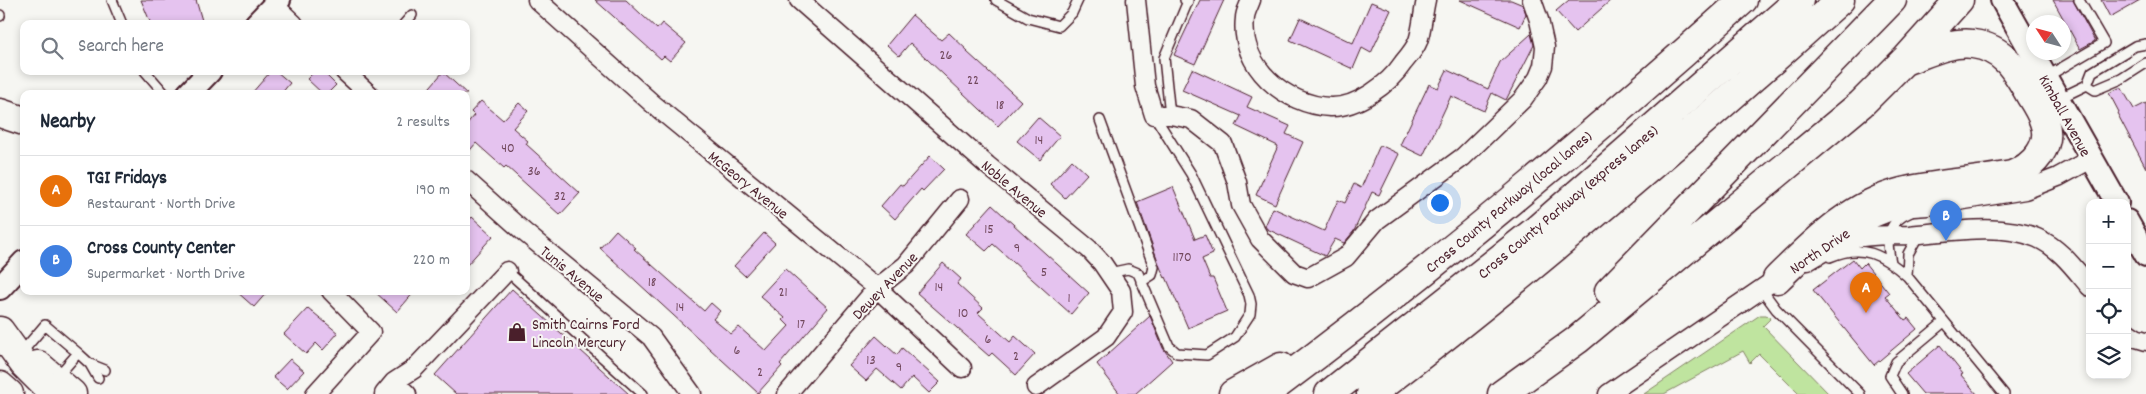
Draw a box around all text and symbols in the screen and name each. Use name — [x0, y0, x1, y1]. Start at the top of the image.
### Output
north arrow — [2026, 15, 2071, 60]
search box — [20, 20, 470, 75]
icon: search — [38, 34, 66, 62]
text: Search here — [78, 34, 164, 61]
house number: 26 — [940, 46, 953, 66]
house number: 22 — [967, 71, 979, 91]
street label: Kimball Avenue — [2032, 71, 2096, 162]
house number: 18 — [996, 96, 1005, 116]
text: Nearby — [40, 108, 95, 138]
text: 2 results — [396, 111, 450, 134]
street label: Cross County Parkway (express lanes) — [1473, 120, 1664, 286]
street label: Cross County Parkway (local lanes) — [1421, 126, 1598, 280]
house number: 14 — [1035, 131, 1043, 151]
house number: 40 — [501, 139, 515, 159]
street label: McGeory Avenue — [702, 146, 793, 226]
street label: Noble Avenue — [975, 155, 1052, 225]
house number: 36 — [527, 162, 541, 182]
text: TGI Fridays — [87, 166, 167, 193]
text: A — [52, 179, 60, 202]
text: 190 m — [416, 179, 450, 202]
house number: 32 — [554, 187, 566, 207]
your location — [1427, 190, 1453, 216]
text: Restaurant · North Drive — [87, 193, 235, 216]
map controls — [2086, 199, 2131, 379]
button: + — [2086, 199, 2131, 244]
pin: B — [1930, 200, 1962, 241]
house number: 15 — [984, 220, 994, 240]
street label: North Drive — [1785, 223, 1855, 281]
text: Cross County Center — [87, 236, 235, 263]
house number: 9 — [1014, 239, 1020, 259]
street label: Tunis Avenue — [534, 241, 609, 309]
button: − — [2086, 244, 2131, 289]
street label: Dewey Avenue — [847, 248, 924, 326]
house number: 1170 — [1172, 248, 1192, 268]
text: B — [52, 249, 60, 272]
text: 220 m — [413, 249, 450, 272]
text: Supermarket · North Drive — [87, 263, 245, 286]
house number: 5 — [1041, 263, 1047, 283]
pin: A — [1850, 272, 1882, 313]
house number: 18 — [648, 273, 657, 293]
house number: 14 — [935, 278, 943, 298]
house number: 21 — [778, 283, 788, 303]
house number: 1 — [1067, 289, 1071, 309]
button: locate — [2086, 289, 2131, 334]
house number: 14 — [676, 298, 684, 318]
house number: 10 — [958, 304, 968, 324]
place label: Smith Cairns Ford Lincoln Mercury — [532, 314, 640, 355]
house number: 17 — [797, 315, 805, 335]
shop icon: Smith Cairns Ford Lincoln Mercury — [506, 321, 528, 343]
house number: 6 — [985, 330, 992, 350]
button: layers — [2086, 334, 2131, 379]
house number: 6 — [734, 341, 741, 361]
house number: 2 — [1013, 347, 1019, 367]
house number: 13 — [866, 351, 876, 371]
house number: 9 — [896, 358, 902, 378]
house number: 2 — [757, 363, 763, 383]

